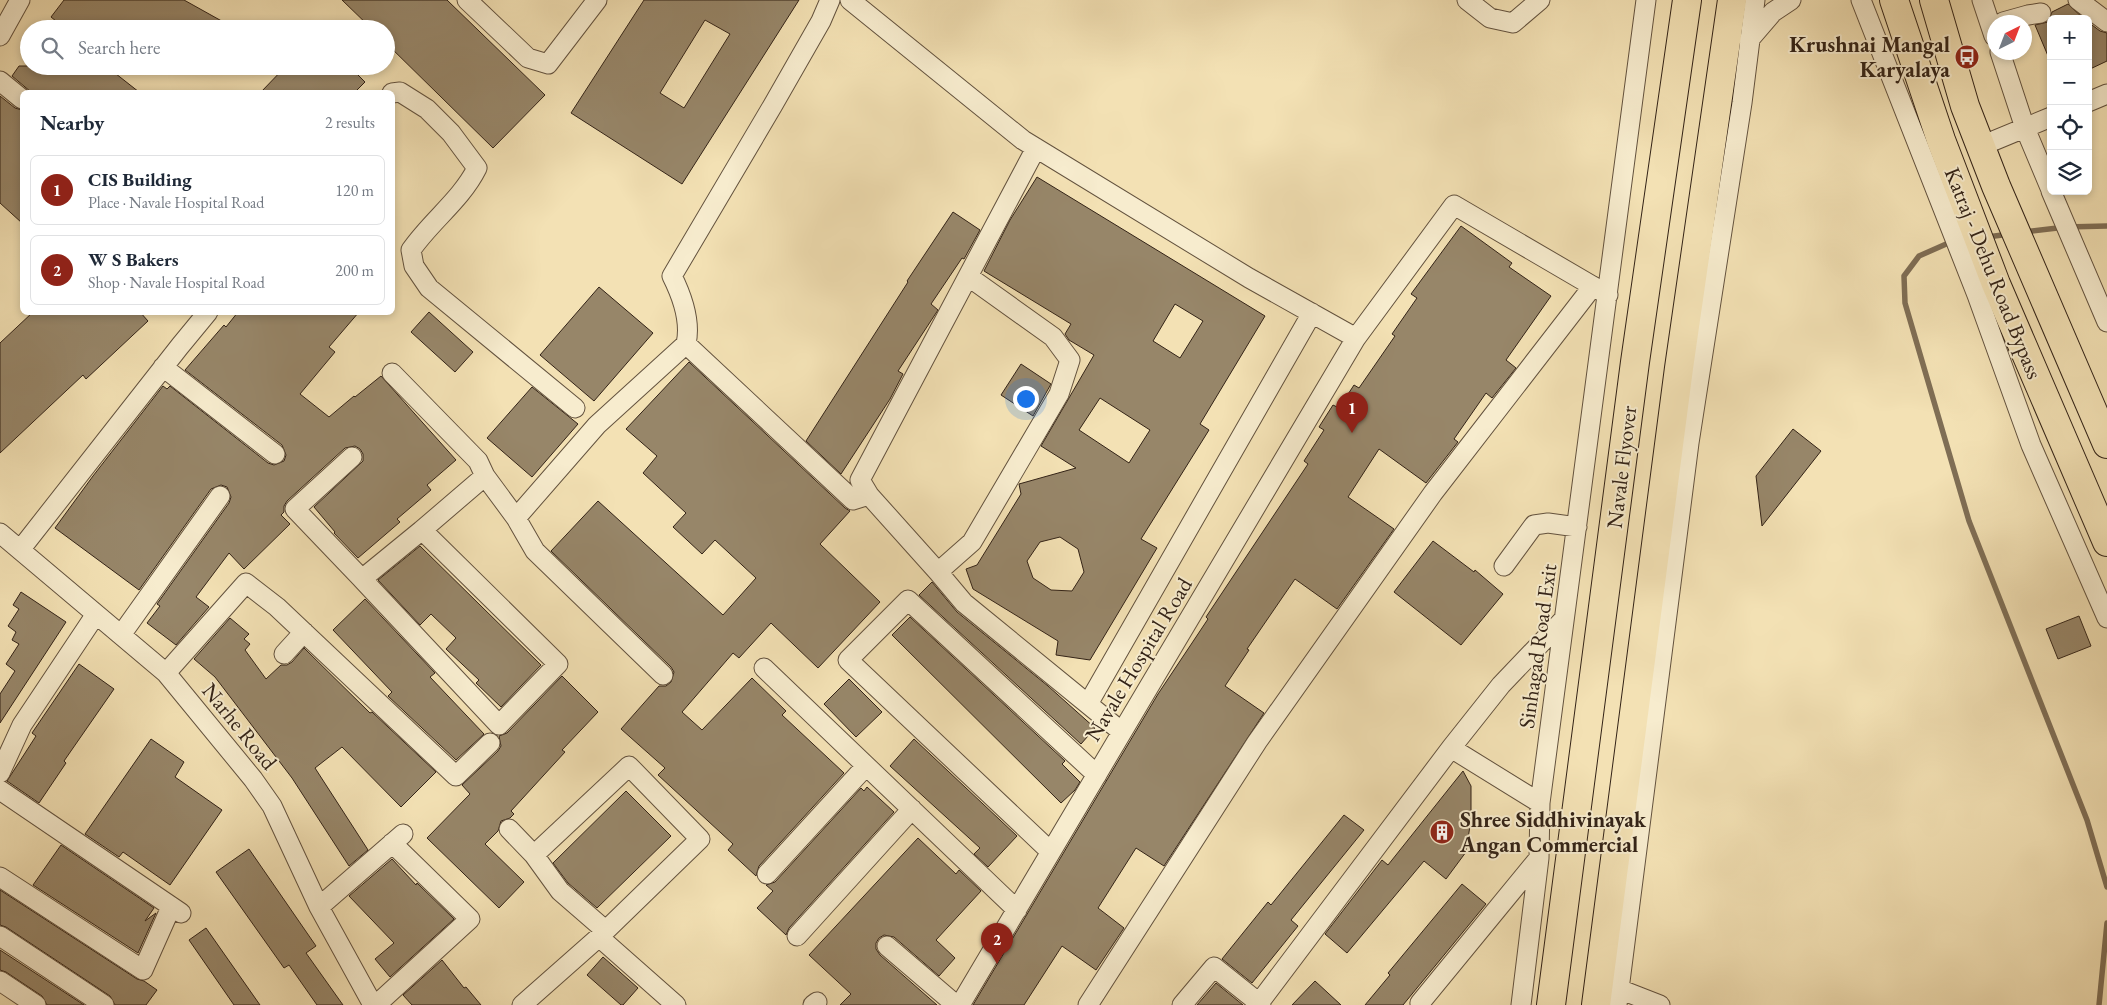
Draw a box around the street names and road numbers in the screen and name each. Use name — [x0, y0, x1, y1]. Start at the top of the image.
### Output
street label: Katraj - Dehu Road Bypass — [1938, 163, 2049, 383]
street label: Navale Flyover — [1600, 403, 1643, 530]
street label: Sinhagad Road Exit — [1512, 562, 1563, 730]
street label: Navale Hospital Road — [1078, 571, 1199, 747]
street label: Narhe Road — [196, 677, 284, 776]

